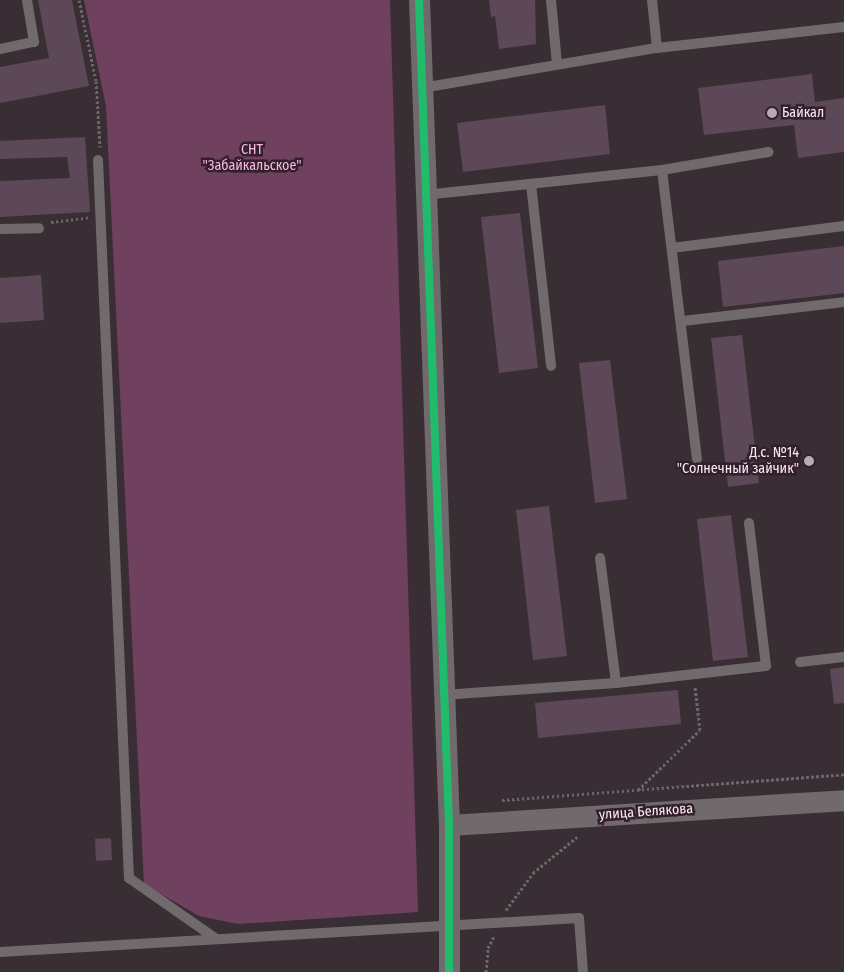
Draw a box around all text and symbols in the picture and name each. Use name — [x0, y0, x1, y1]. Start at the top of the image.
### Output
place label: Байкал — [782, 105, 824, 121]
marker: Байкал — [766, 107, 778, 119]
park label: СНТ "Забайкальское" — [202, 142, 302, 174]
place label: Д.с. №14 "Солнечный зайчик" — [677, 445, 799, 478]
marker: Д.с. №14 "Солнечный зайчик" — [803, 455, 815, 467]
street label: улица Белякова — [598, 800, 694, 824]

